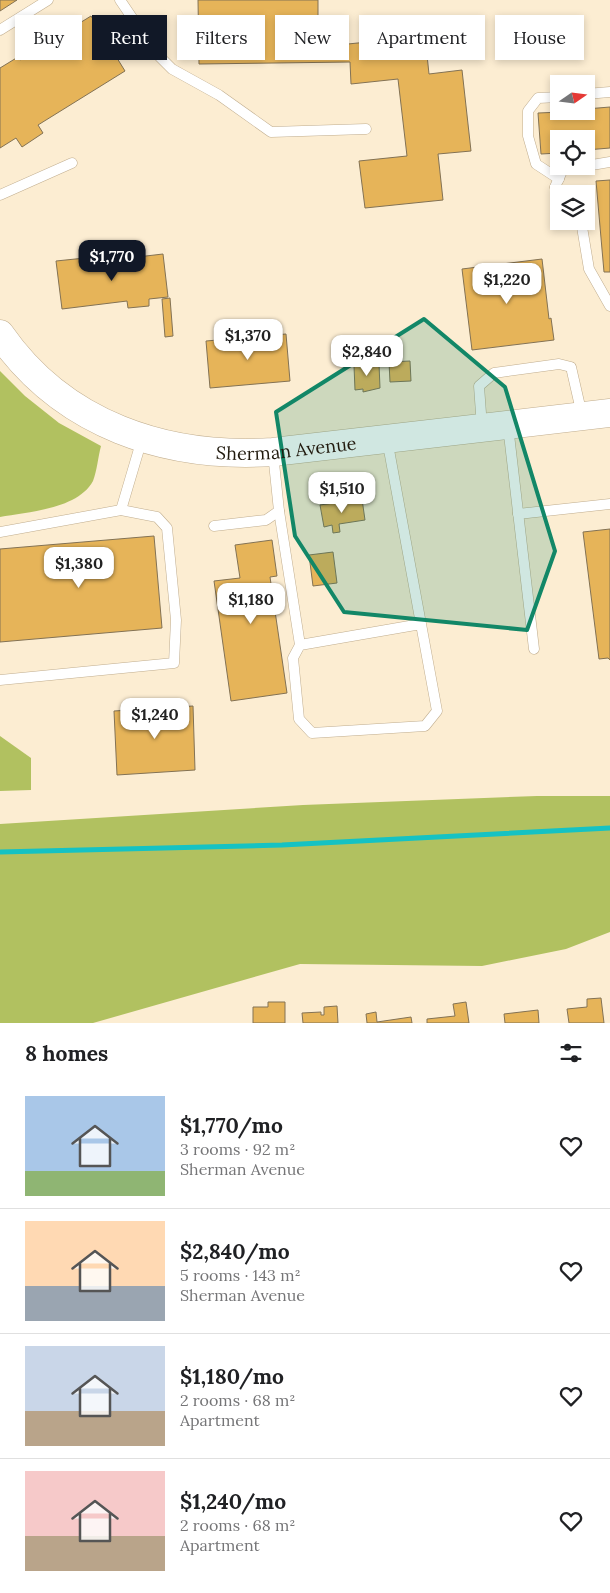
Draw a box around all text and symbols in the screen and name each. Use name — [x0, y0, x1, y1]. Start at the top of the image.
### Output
chip: Buy — [15, 15, 82, 60]
chip: Rent — [92, 15, 167, 60]
chip: Filters — [177, 15, 265, 60]
chip: New — [275, 15, 349, 60]
chip: Apartment — [359, 15, 485, 60]
chip: House — [495, 15, 584, 60]
north arrow — [550, 75, 595, 120]
map controls — [550, 75, 595, 230]
button: locate — [550, 130, 595, 175]
button: layers — [550, 185, 595, 230]
pin: $1,770 — [71, 240, 153, 282]
text: $1,770 — [90, 246, 134, 266]
pin: $1,220 — [466, 262, 548, 305]
text: $1,220 — [483, 269, 531, 289]
pin: $1,370 — [207, 318, 289, 361]
text: $1,370 — [225, 325, 271, 345]
pin: $2,840 — [326, 334, 408, 377]
text: $2,840 — [342, 341, 392, 361]
street label: Sherman Avenue — [215, 431, 358, 464]
pin: $1,510 — [301, 472, 383, 514]
text: $1,510 — [319, 478, 365, 498]
pin: $1,380 — [38, 546, 120, 589]
text: $1,380 — [55, 553, 103, 573]
pin: $1,180 — [210, 582, 292, 625]
text: $1,180 — [228, 589, 274, 609]
pin: $1,240 — [114, 698, 196, 740]
text: $1,240 — [131, 704, 179, 724]
icon: filters — [557, 1039, 585, 1067]
text: 8 homes — [25, 1040, 108, 1067]
text: $1,770/mo — [180, 1112, 283, 1139]
icon: home — [65, 1116, 125, 1176]
icon: heart — [557, 1132, 585, 1160]
text: 3 rooms · 92 m² — [180, 1139, 295, 1159]
text: Sherman Avenue — [180, 1159, 305, 1179]
text: $2,840/mo — [180, 1238, 290, 1265]
icon: home — [65, 1241, 125, 1301]
icon: heart — [557, 1257, 585, 1285]
text: 5 rooms · 143 m² — [180, 1265, 301, 1285]
text: Sherman Avenue — [180, 1285, 305, 1305]
text: $1,180/mo — [180, 1363, 284, 1390]
icon: home — [65, 1366, 125, 1426]
icon: heart — [557, 1382, 585, 1410]
text: 2 rooms · 68 m² — [180, 1390, 295, 1410]
text: Apartment — [180, 1410, 260, 1430]
text: $1,240/mo — [180, 1488, 286, 1515]
icon: home — [65, 1491, 125, 1551]
icon: heart — [557, 1507, 585, 1535]
text: 2 rooms · 68 m² — [180, 1515, 295, 1535]
text: Apartment — [180, 1535, 260, 1555]

